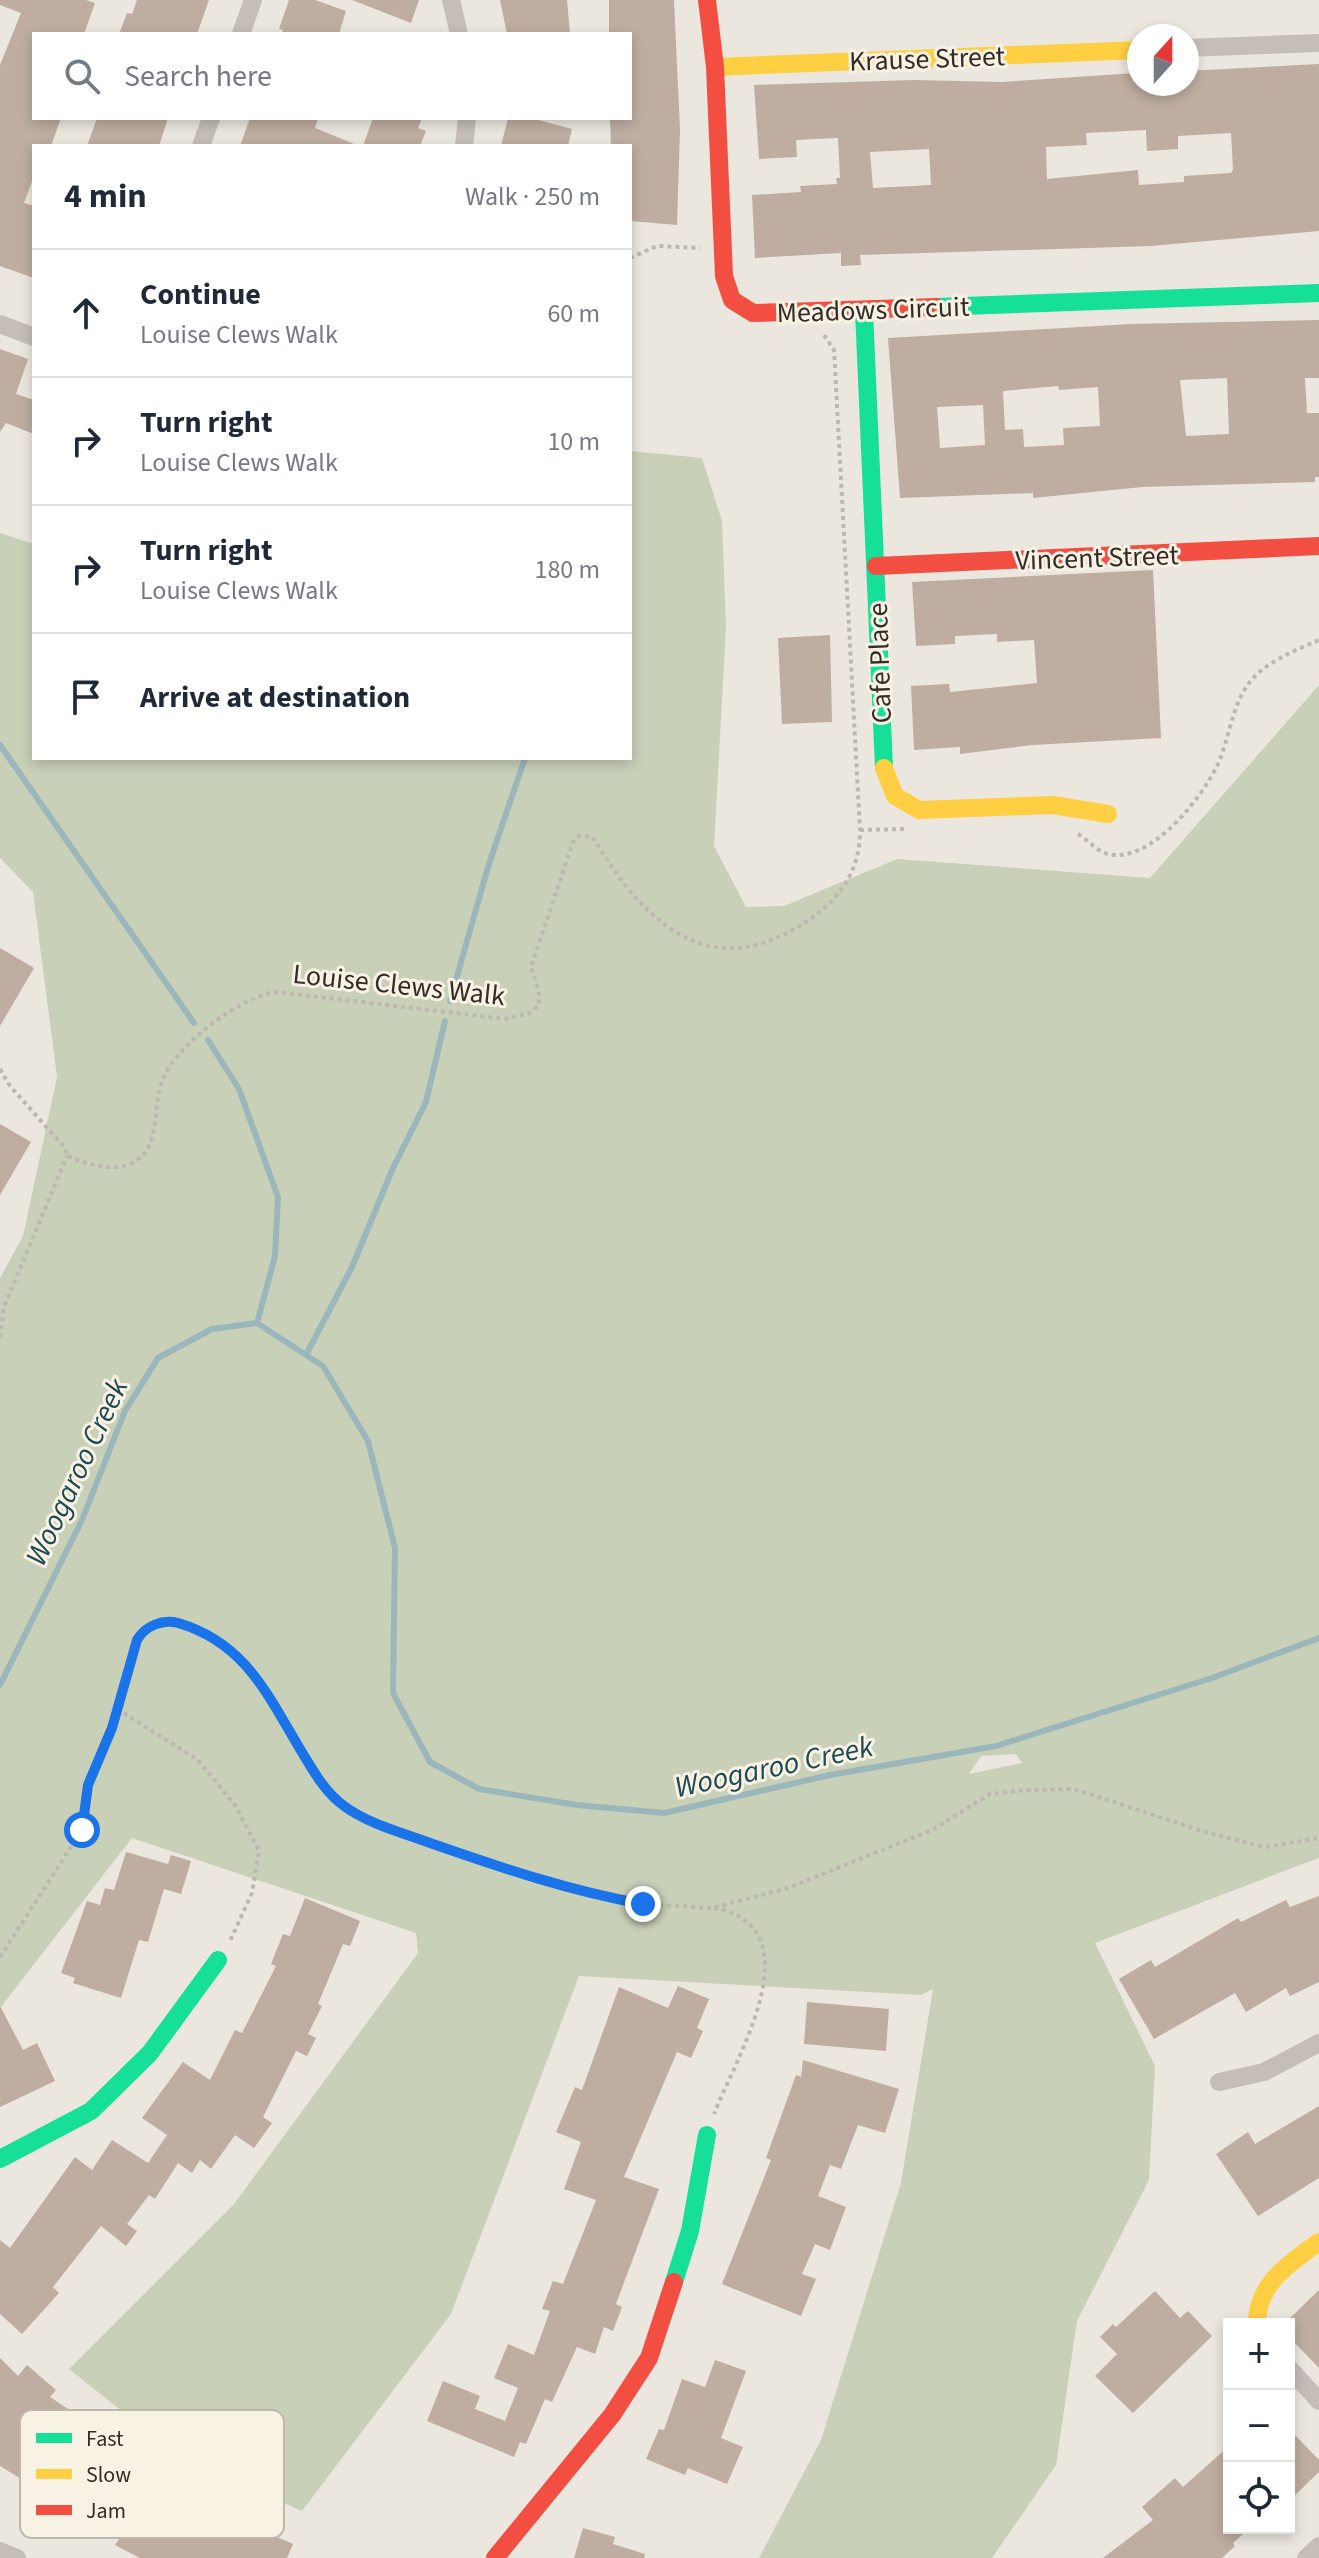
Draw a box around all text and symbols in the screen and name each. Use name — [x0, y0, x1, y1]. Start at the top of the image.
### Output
north arrow — [1127, 24, 1199, 96]
search box — [32, 32, 632, 120]
street label: Krause Street — [848, 36, 1006, 82]
icon: search — [60, 54, 104, 98]
text: Search here — [124, 55, 272, 98]
text: 4 min — [64, 172, 147, 221]
text: Walk · 250 m — [465, 178, 600, 215]
text: Continue — [140, 273, 261, 316]
street label: Meadows Circuit — [776, 287, 971, 333]
icon: ahead — [64, 291, 108, 335]
text: 60 m — [547, 295, 600, 332]
text: Louise Clews Walk — [140, 316, 338, 353]
text: Turn right — [140, 401, 272, 444]
icon: right — [64, 419, 108, 463]
text: 10 m — [547, 423, 600, 460]
text: Louise Clews Walk — [140, 444, 338, 481]
text: Turn right — [140, 529, 272, 572]
street label: Vincent Street — [1015, 535, 1180, 581]
icon: right — [64, 547, 108, 591]
text: 180 m — [534, 551, 600, 588]
text: Louise Clews Walk — [140, 572, 338, 609]
street label: Cafe Place — [858, 602, 902, 724]
icon: arrive — [64, 675, 108, 719]
text: Arrive at destination — [140, 676, 410, 719]
street label: Louise Clews Walk — [291, 954, 507, 1016]
water label: Woogaroo Creek — [15, 1371, 139, 1572]
water label: Woogaroo Creek — [671, 1725, 878, 1809]
route start — [64, 1812, 100, 1848]
route end — [625, 1886, 661, 1922]
map controls — [1223, 2318, 1295, 2534]
button: + — [1223, 2318, 1295, 2390]
button: − — [1223, 2390, 1295, 2462]
legend — [20, 2410, 284, 2538]
text: Fast — [86, 2423, 124, 2455]
text: Slow — [86, 2459, 131, 2491]
button: locate — [1223, 2462, 1295, 2534]
text: Jam — [86, 2495, 126, 2527]

